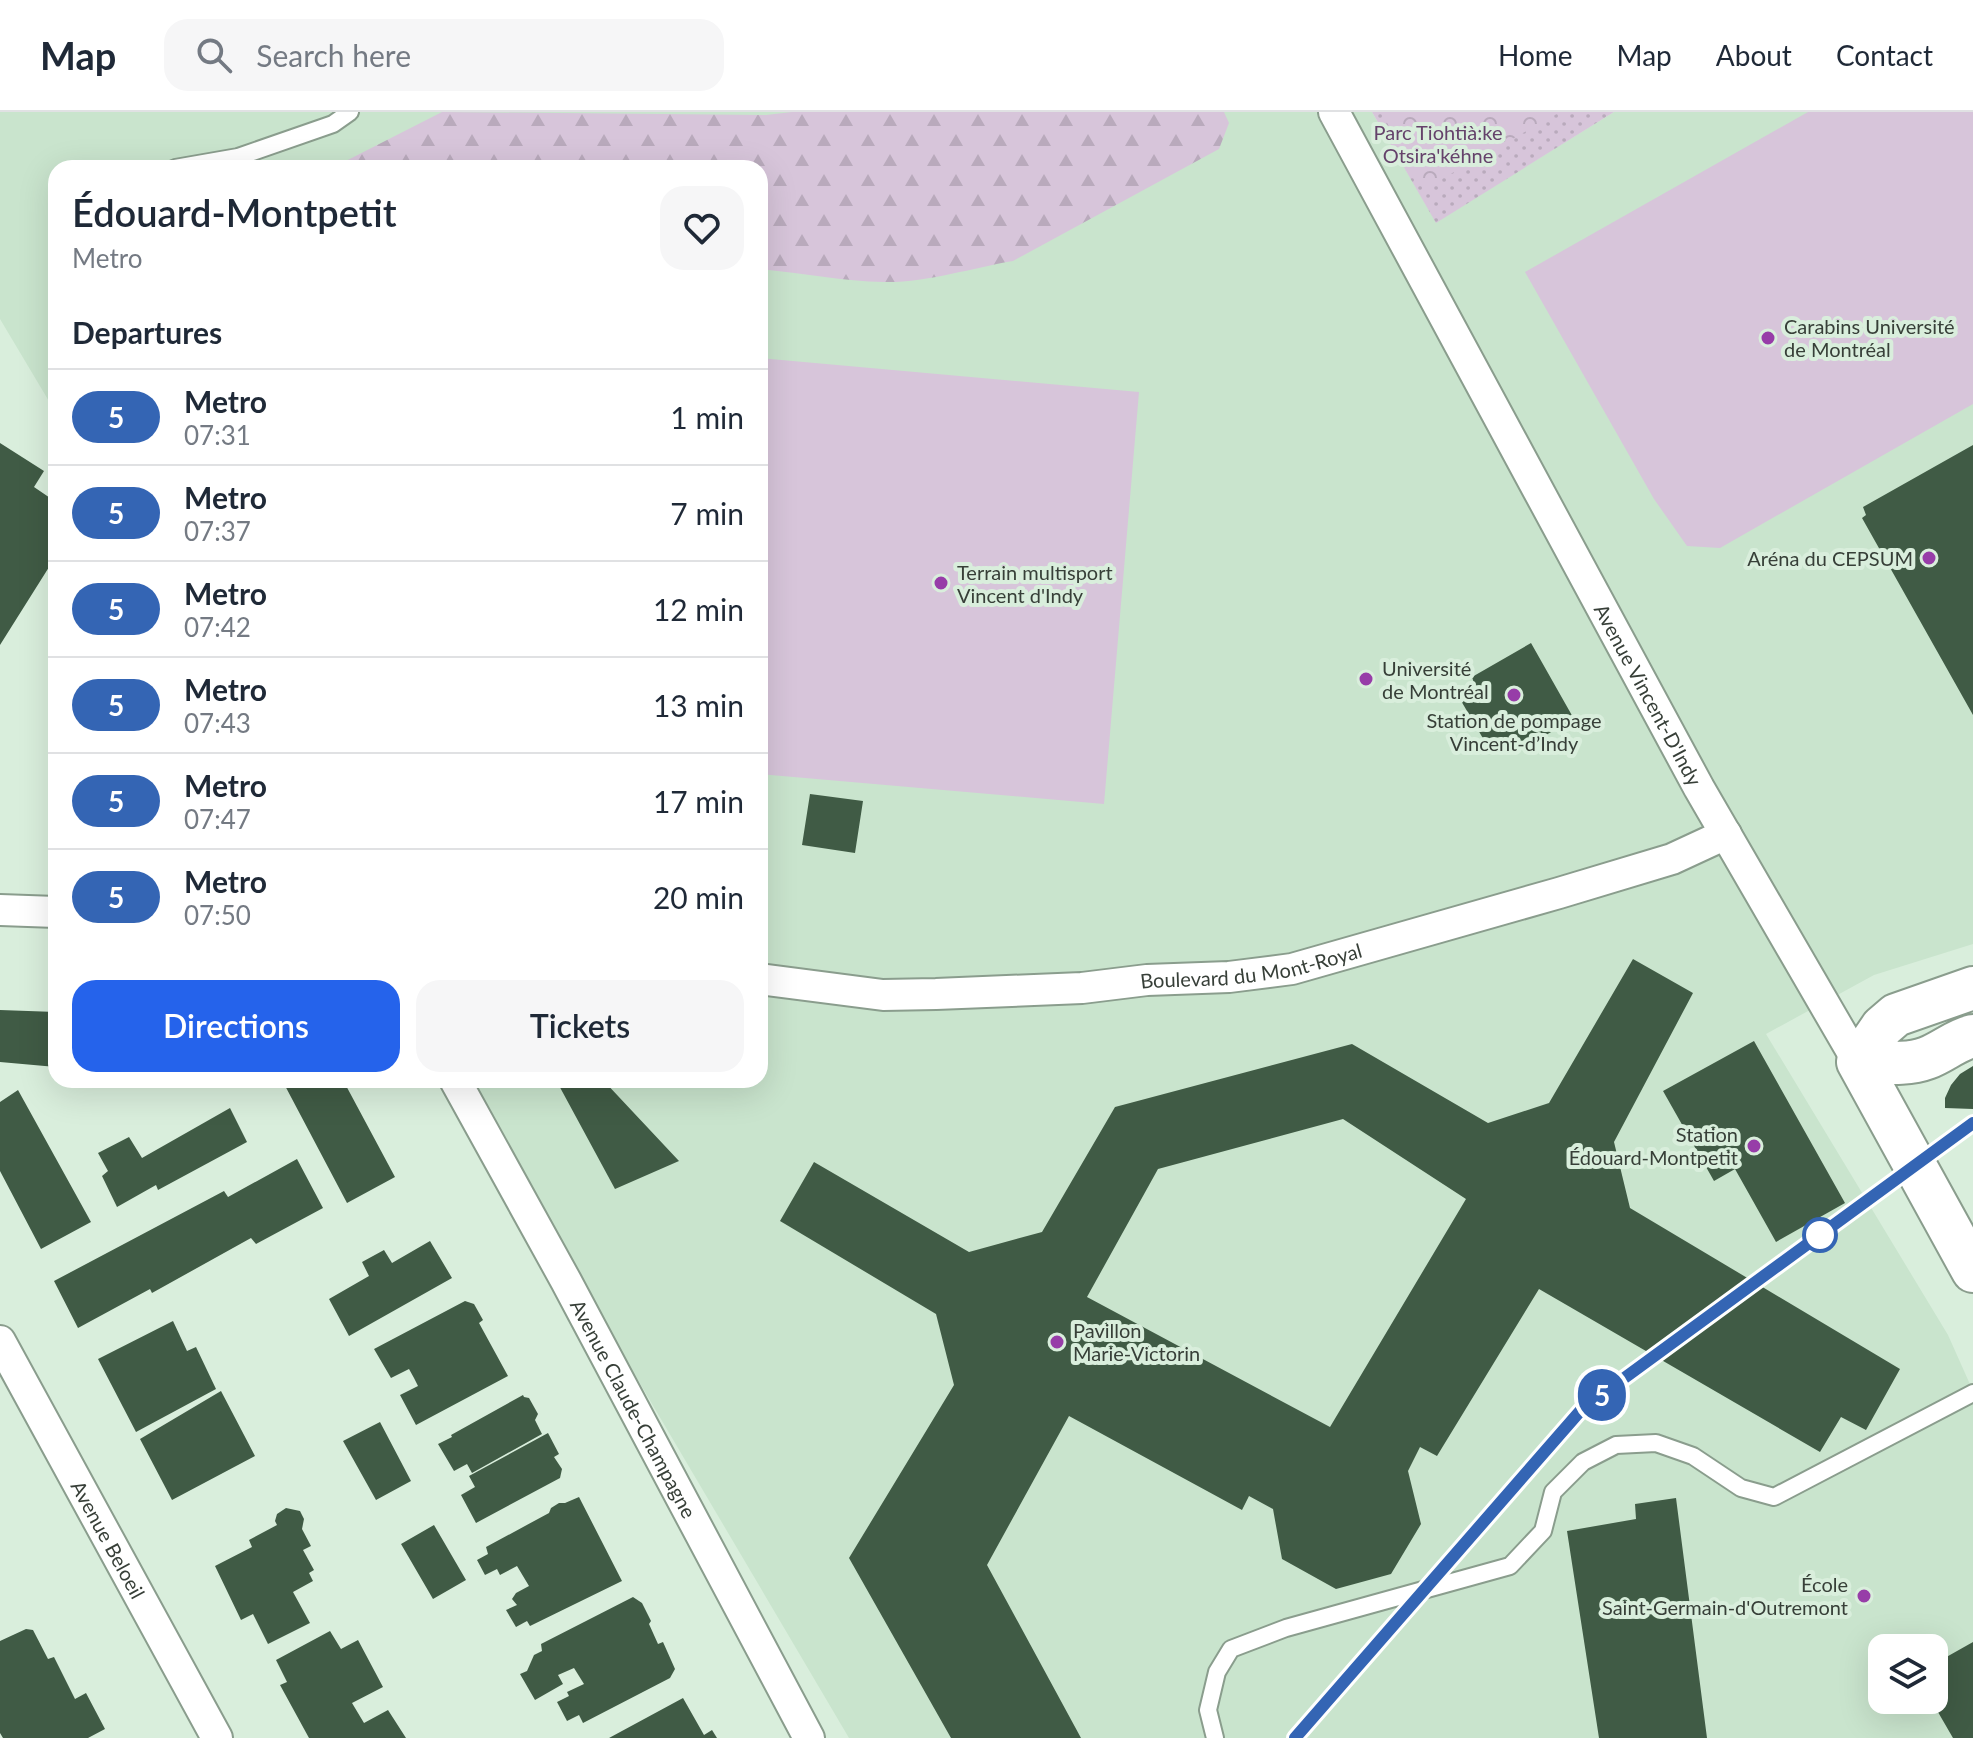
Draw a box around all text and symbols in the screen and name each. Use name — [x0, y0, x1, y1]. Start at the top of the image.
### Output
search box — [164, 19, 724, 91]
text: Map — [40, 32, 116, 78]
icon: search — [192, 33, 236, 77]
text: Search here — [256, 37, 411, 73]
text: Home — [1498, 38, 1573, 72]
text: Map — [1617, 38, 1672, 72]
text: About — [1716, 38, 1792, 72]
text: Contact — [1836, 38, 1933, 72]
park label: Parc Tiohtià:ke Otsira'kéhne — [1374, 120, 1502, 167]
button: heart — [660, 186, 744, 270]
text: Édouard-Montpetit — [72, 189, 397, 235]
text: Metro — [72, 242, 142, 274]
text: Departures — [72, 314, 222, 350]
place label: Carabins Université de Montréal — [1784, 314, 1955, 361]
marker: Carabins Université de Montréal — [1759, 329, 1777, 347]
text: Metro — [184, 383, 267, 419]
text: 1 min — [670, 399, 744, 435]
text: 5 — [108, 400, 124, 434]
text: 07:31 — [184, 419, 251, 451]
text: Metro — [184, 479, 267, 515]
text: 7 min — [670, 495, 744, 531]
text: 5 — [108, 496, 124, 530]
text: 07:37 — [184, 515, 251, 547]
place label: Aréna du CEPSUM — [1747, 546, 1913, 570]
marker: Aréna du CEPSUM — [1920, 549, 1938, 567]
place label: Terrain multisport Vincent d'Indy — [957, 560, 1113, 607]
marker: Terrain multisport Vincent d'Indy — [932, 574, 950, 592]
text: Metro — [184, 575, 267, 611]
text: 12 min — [653, 591, 744, 627]
text: 5 — [108, 592, 124, 626]
street label: Avenue Vincent-D'Indy — [1590, 599, 1708, 790]
text: 07:42 — [184, 611, 251, 643]
place label: Université de Montréal — [1382, 656, 1489, 703]
marker: Université de Montréal — [1357, 670, 1375, 688]
text: Metro — [184, 671, 267, 707]
marker: Station de pompage Vincent-d’Indy — [1505, 686, 1523, 704]
text: 13 min — [653, 687, 744, 723]
text: 5 — [108, 688, 124, 722]
text: 07:43 — [184, 707, 251, 739]
place label: Station de pompage Vincent-d’Indy — [1426, 708, 1602, 755]
text: Metro — [184, 767, 267, 803]
text: 17 min — [653, 783, 744, 819]
text: 5 — [108, 784, 124, 818]
text: 07:47 — [184, 803, 251, 835]
text: Metro — [184, 863, 267, 899]
text: 20 min — [653, 879, 744, 915]
text: 5 — [108, 880, 124, 914]
text: 07:50 — [184, 899, 251, 931]
street label: Boulevard du Mont-Royal — [1139, 938, 1364, 993]
button: Directions — [72, 980, 400, 1072]
button: Tickets — [416, 980, 744, 1072]
place label: Station Édouard-Montpetit — [1569, 1122, 1738, 1169]
marker: Station Édouard-Montpetit — [1745, 1137, 1763, 1155]
unlabelled marker — [1803, 1218, 1837, 1252]
street label: Avenue Claude-Champagne — [566, 1295, 702, 1522]
place label: Pavillon Marie-Victorin — [1073, 1318, 1200, 1365]
marker: Pavillon Marie-Victorin — [1048, 1333, 1066, 1351]
line badge: 5 — [1576, 1369, 1628, 1421]
text: 5 — [1594, 1378, 1610, 1412]
street label: Avenue Beloeil — [66, 1476, 150, 1602]
place label: École Saint-Germain-d'Outremont — [1602, 1572, 1848, 1619]
marker: École Saint-Germain-d'Outremont — [1855, 1587, 1873, 1605]
map controls — [1868, 1634, 1948, 1714]
button: layers — [1868, 1634, 1948, 1714]

